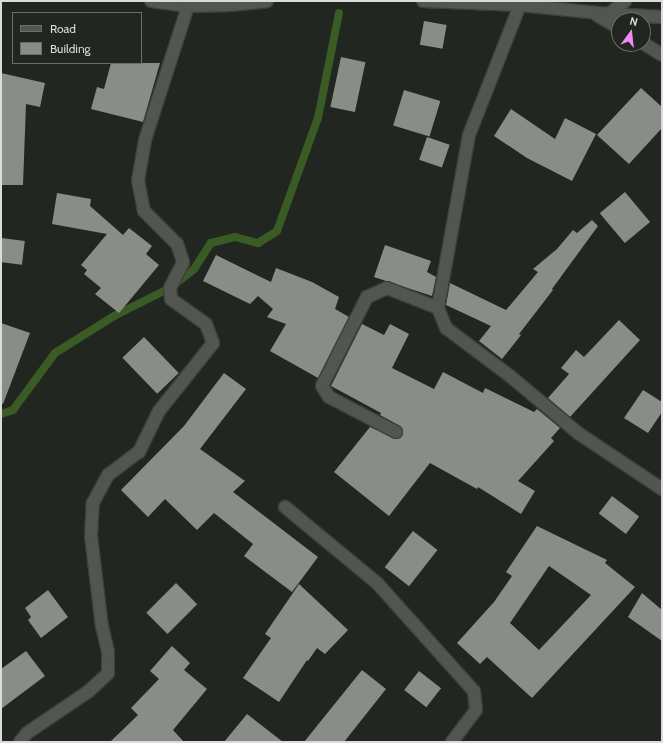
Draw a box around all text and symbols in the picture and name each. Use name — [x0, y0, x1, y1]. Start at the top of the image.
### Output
legend — [12, 12, 142, 64]
north arrow — [611, 12, 651, 52]
text: N — [628, 14, 639, 29]
text: Road — [50, 21, 76, 36]
text: Building — [50, 41, 91, 56]

